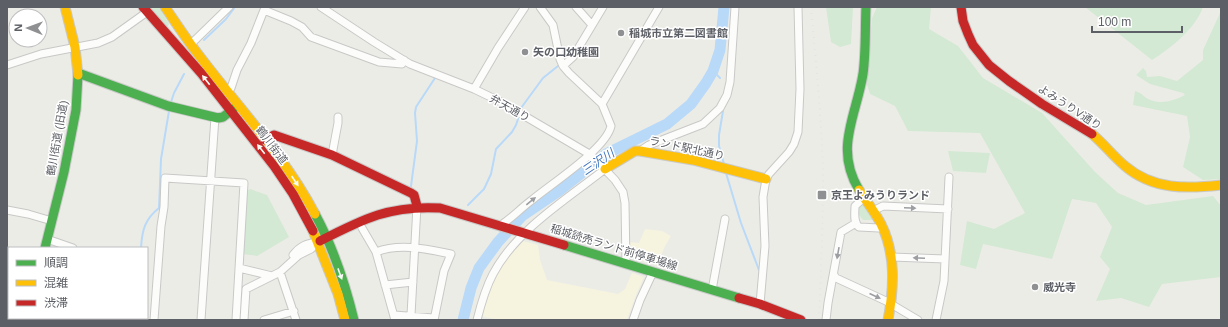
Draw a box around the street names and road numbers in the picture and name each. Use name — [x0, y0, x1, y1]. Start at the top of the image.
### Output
street label: よみうりV通り — [1036, 82, 1104, 132]
street label: 弁天通り — [488, 92, 532, 124]
street label: 鶴川街道 (旧道) — [44, 99, 70, 177]
street label: 鶴川街道 — [254, 124, 290, 166]
street label: ランド駅北通り — [648, 134, 726, 162]
street label: 稲城読売ランド前停車場線 — [549, 222, 679, 272]

